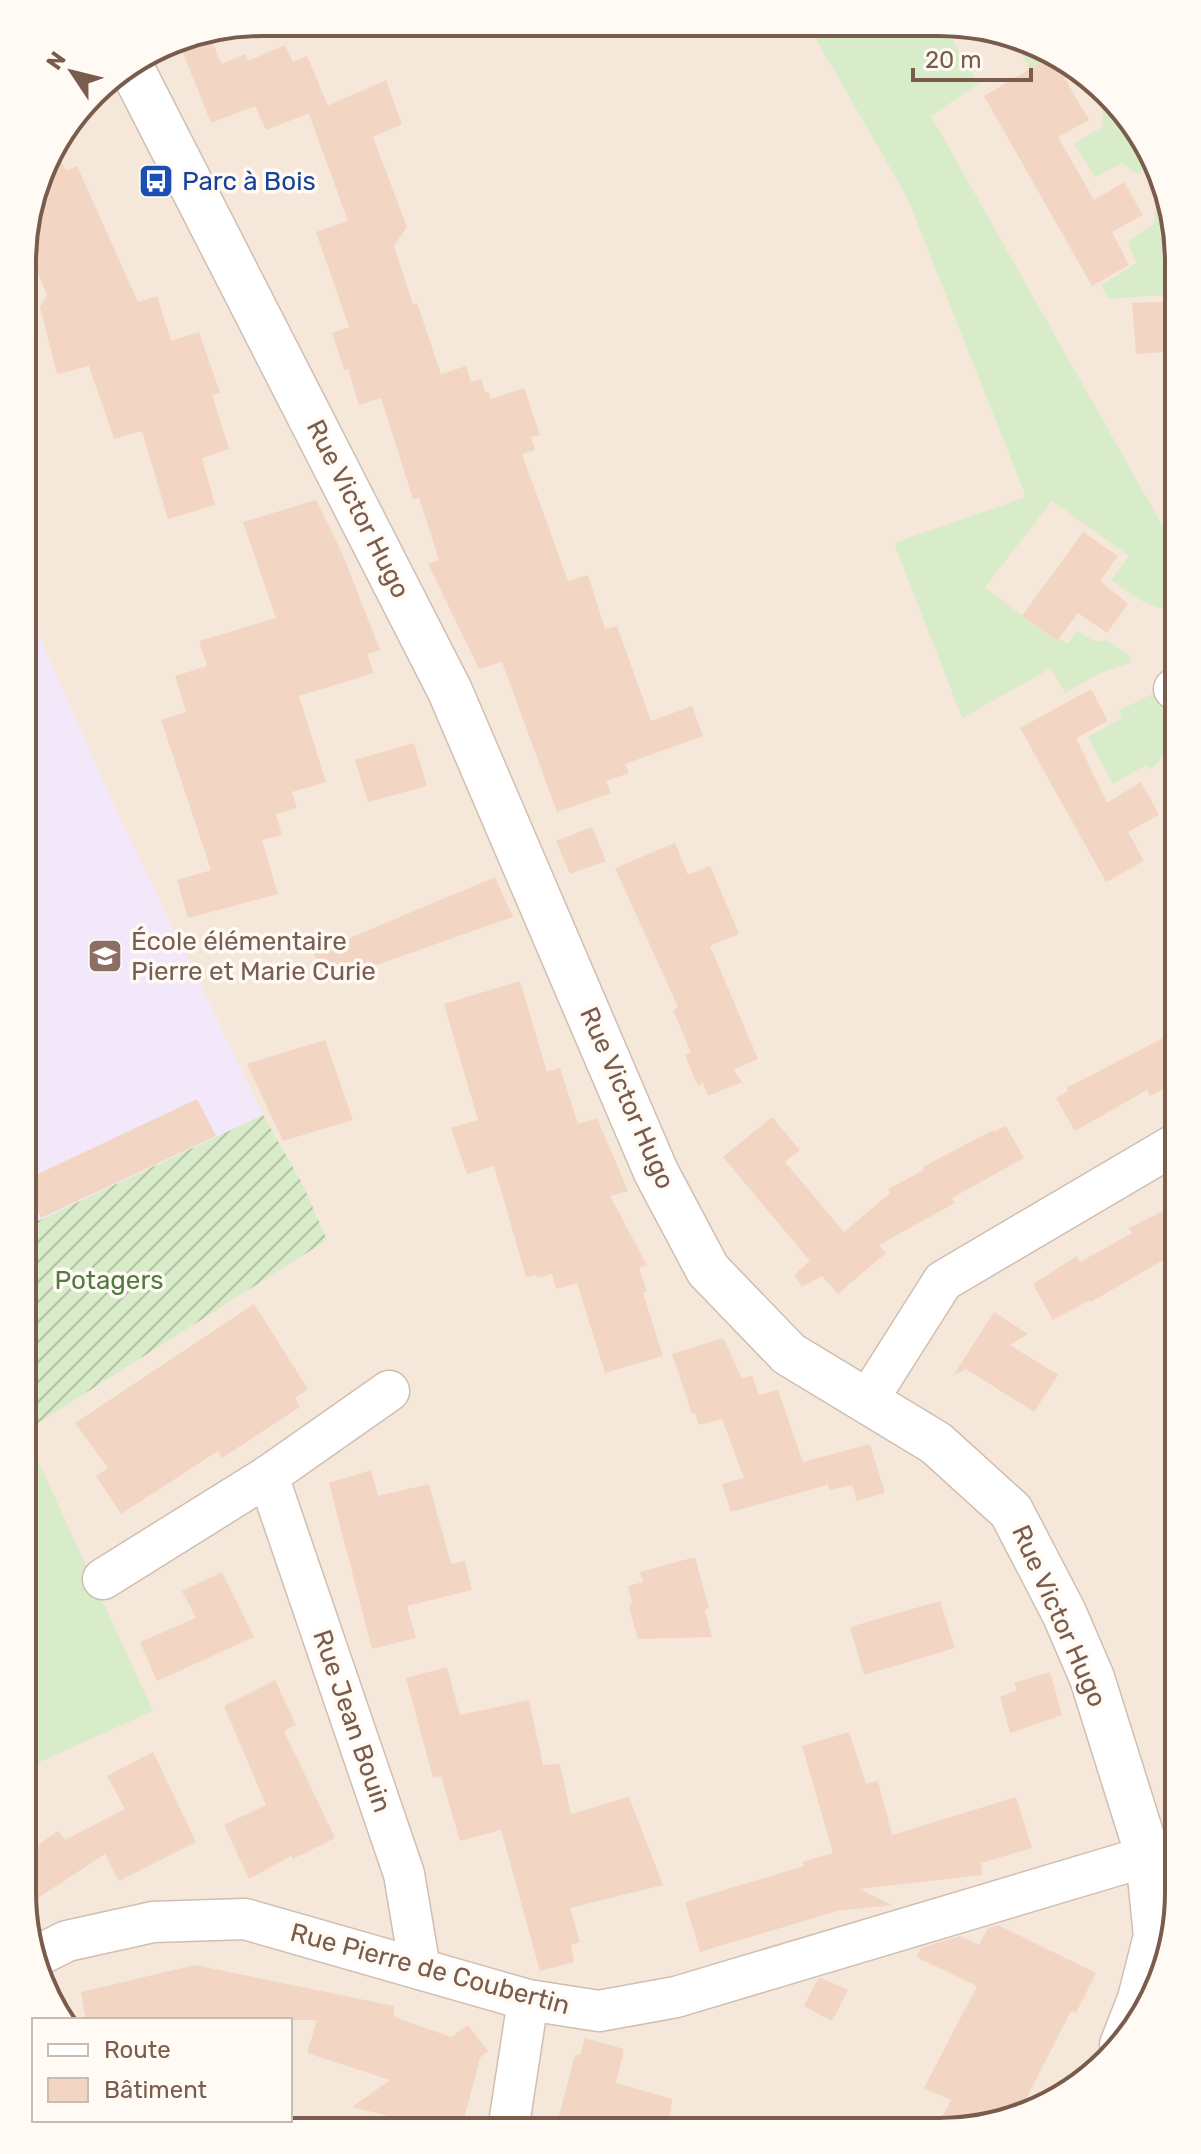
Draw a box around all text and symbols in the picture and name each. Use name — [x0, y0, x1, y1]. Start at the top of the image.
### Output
north arrow — [32, 32, 112, 112]
scale bar — [913, 32, 1031, 82]
text: 20 m — [925, 46, 982, 74]
text: N — [40, 47, 72, 75]
bus stop icon: Parc à Bois — [137, 162, 175, 200]
place label: Parc à Bois — [182, 166, 316, 197]
street label: Rue Victor Hugo — [300, 415, 416, 603]
place label: École élémentaire Pierre et Marie Curie — [131, 926, 376, 987]
school or university icon: École élémentaire Pierre et Marie Curie — [86, 937, 124, 975]
street label: Rue Victor Hugo — [573, 1002, 681, 1194]
park label: Potagers — [54, 1265, 164, 1296]
street label: Rue Victor Hugo — [1005, 1520, 1113, 1712]
street label: Rue Jean Bouin — [306, 1626, 398, 1816]
street label: Rue Pierre de Coubertin — [287, 1917, 573, 2021]
legend — [32, 2018, 292, 2122]
text: Route — [104, 2036, 171, 2064]
text: Bâtiment — [104, 2076, 207, 2104]

